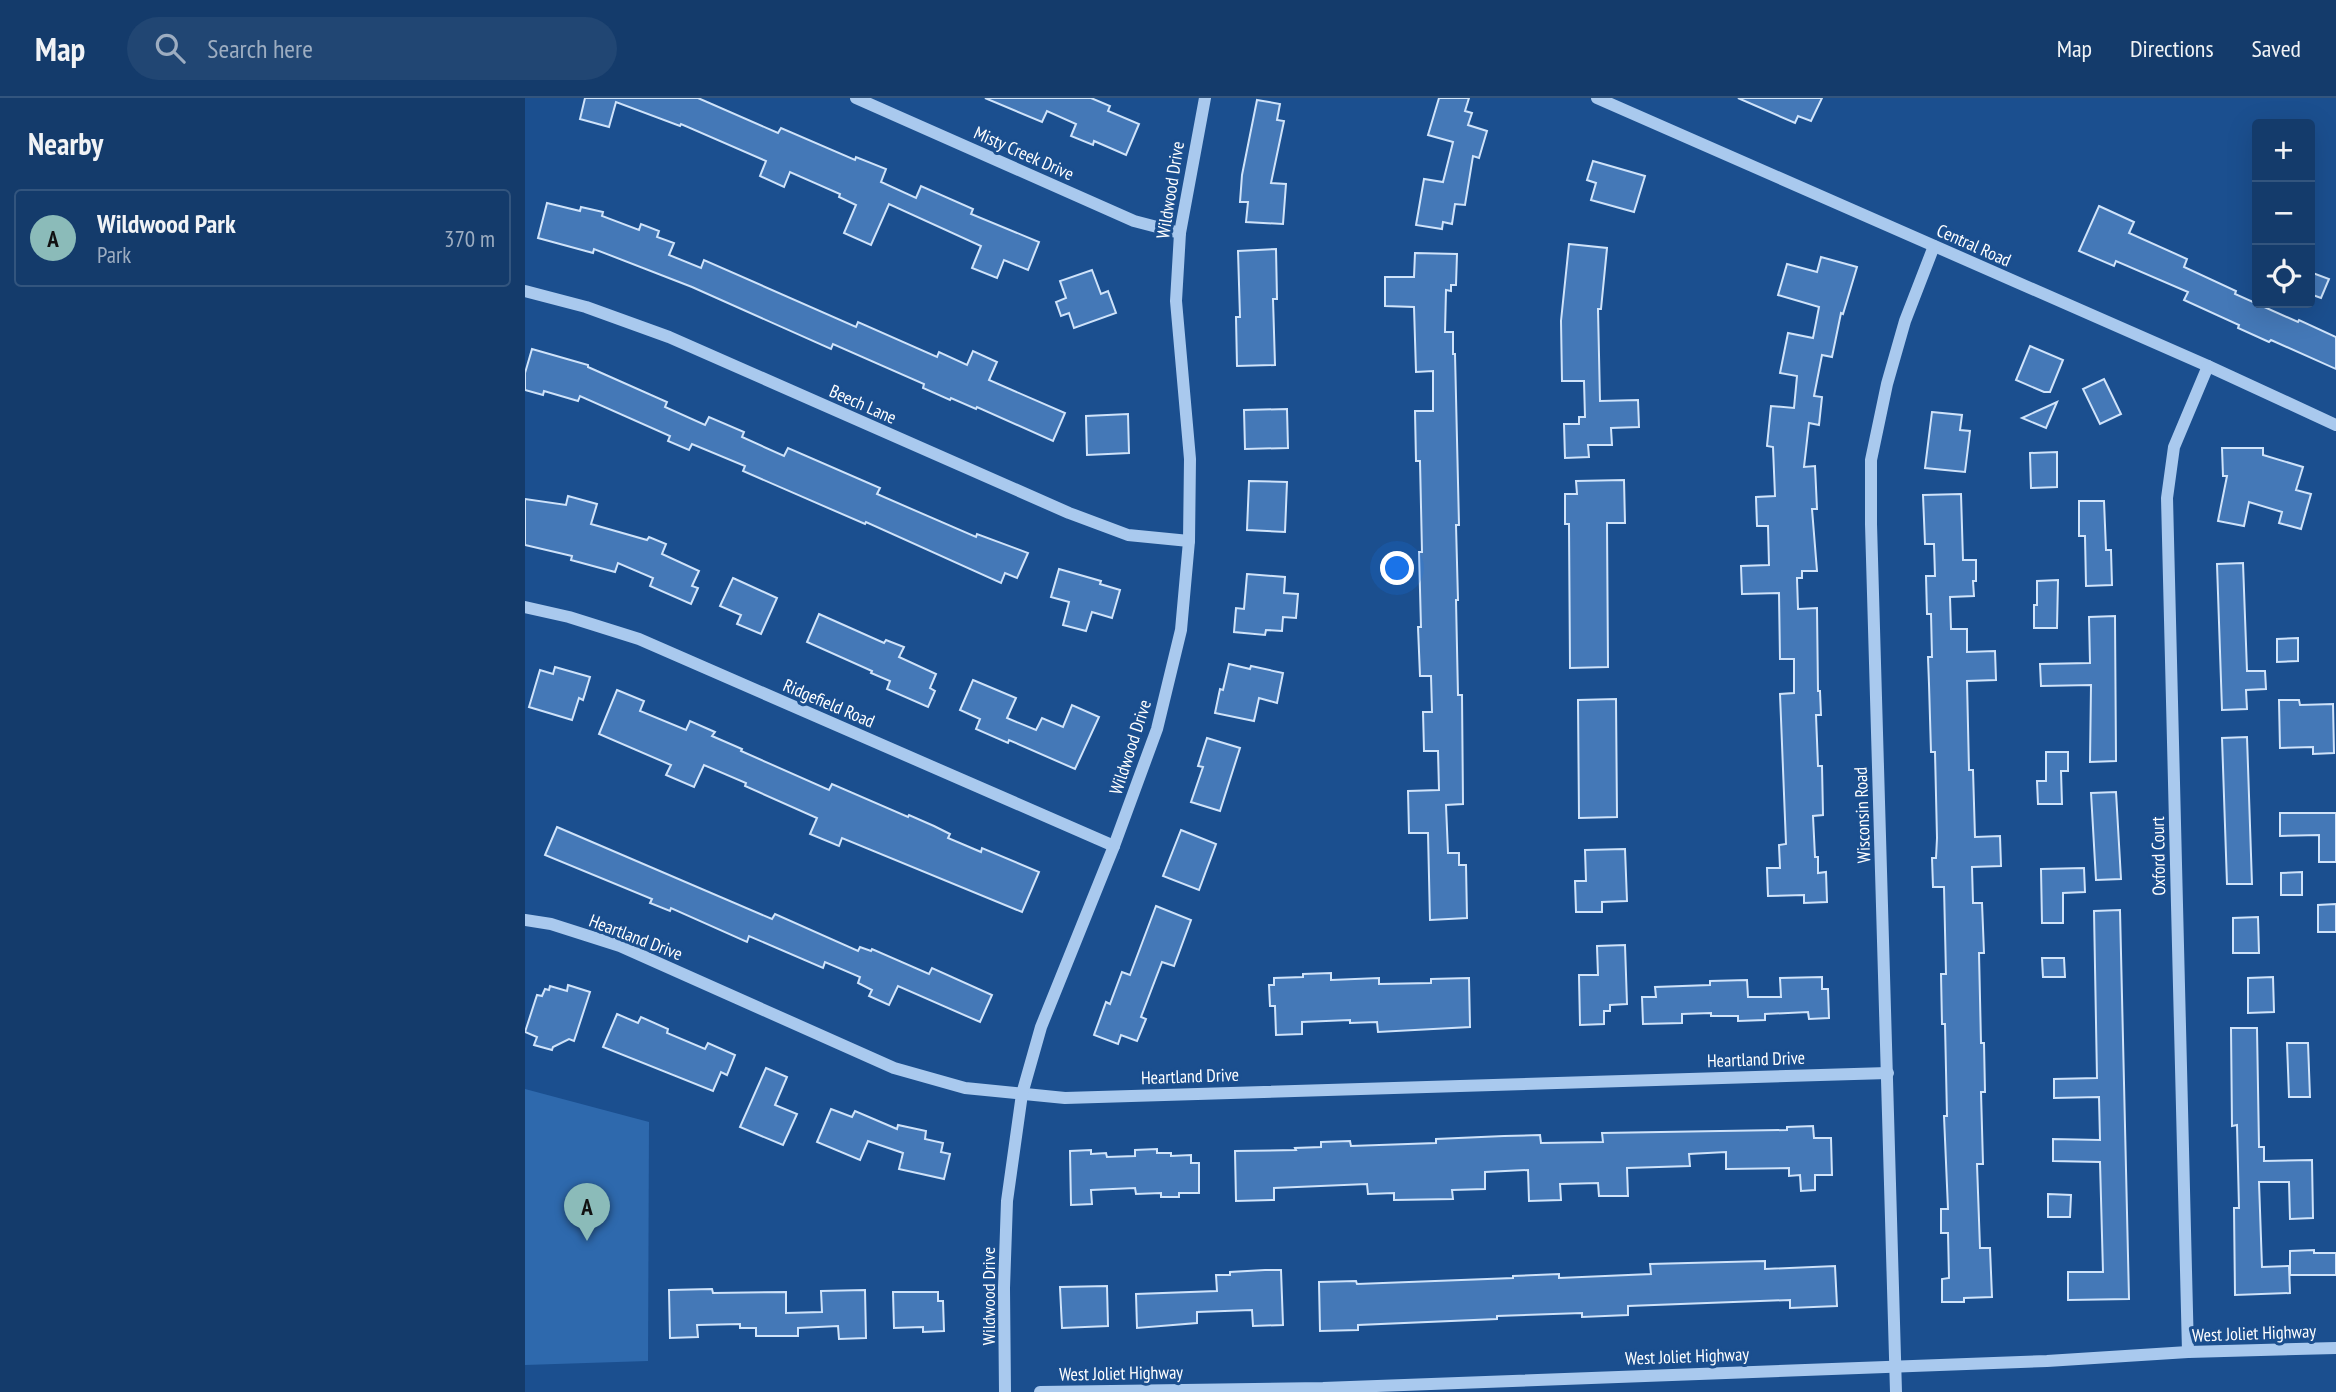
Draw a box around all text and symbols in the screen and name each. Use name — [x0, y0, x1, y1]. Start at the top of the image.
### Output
search box — [127, 17, 617, 80]
text: Map — [35, 27, 85, 70]
icon: search — [151, 29, 189, 67]
text: Search here — [207, 32, 313, 65]
text: Map — [2057, 33, 2092, 64]
text: Directions — [2130, 33, 2214, 64]
text: Saved — [2252, 33, 2301, 64]
map controls — [2252, 119, 2315, 308]
button: + — [2252, 119, 2315, 182]
street label: Misty Creek Drive — [970, 121, 1078, 185]
text: Nearby — [28, 124, 103, 163]
street label: Wildwood Drive — [1151, 140, 1189, 240]
button: − — [2252, 182, 2315, 245]
text: Wildwood Park — [97, 207, 236, 240]
street label: Central Road — [1933, 218, 2015, 272]
text: A — [47, 224, 59, 253]
text: 370 m — [444, 224, 495, 253]
text: Park — [97, 240, 131, 269]
button: locate — [2252, 245, 2315, 308]
street label: Beech Lane — [826, 379, 900, 429]
your location — [1380, 551, 1414, 585]
street label: Ridgefield Road — [780, 673, 878, 733]
street label: Wildwood Drive — [1104, 697, 1156, 797]
street label: Wisconsin Road — [1849, 766, 1875, 864]
street label: Oxford Court — [2146, 816, 2170, 896]
street label: Heartland Drive — [586, 909, 686, 965]
street label: Heartland Drive — [1707, 1046, 1805, 1072]
street label: Heartland Drive — [1141, 1063, 1239, 1089]
pin: A — [564, 1183, 610, 1241]
street label: Wildwood Drive — [977, 1247, 1000, 1345]
street label: West Joliet Highway — [2192, 1319, 2317, 1347]
street label: West Joliet Highway — [1625, 1342, 1750, 1370]
street label: West Joliet Highway — [1059, 1360, 1183, 1386]

